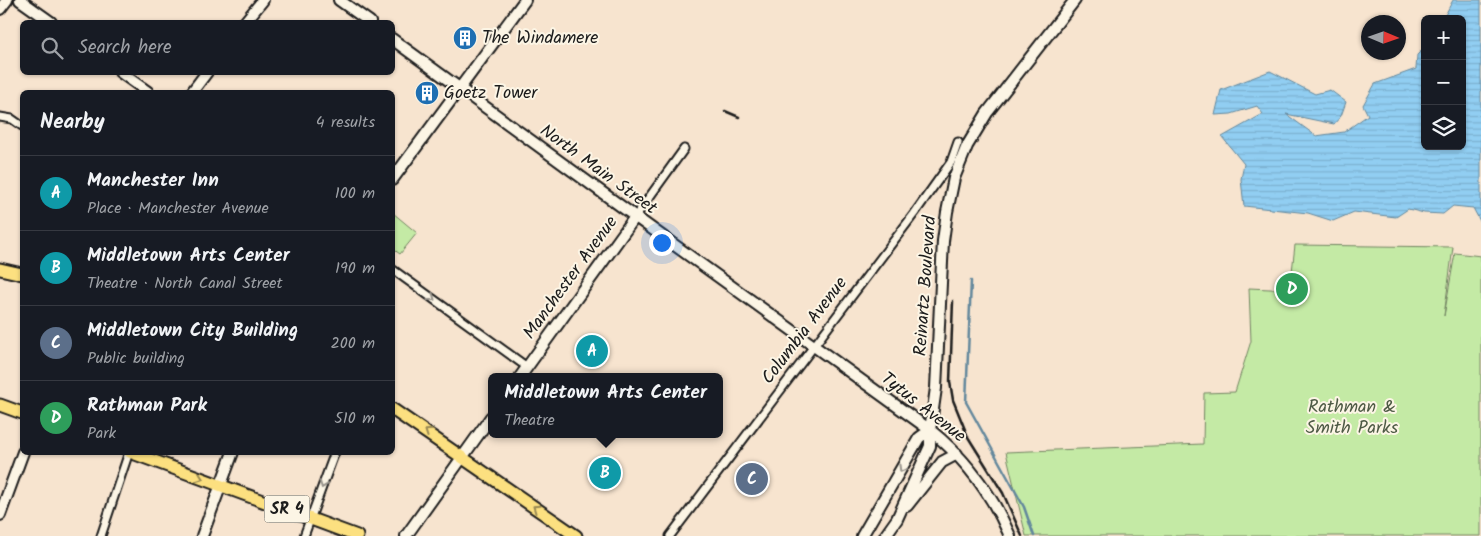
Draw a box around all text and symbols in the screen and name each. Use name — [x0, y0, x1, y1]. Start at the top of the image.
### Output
north arrow — [1361, 15, 1406, 60]
map controls — [1421, 15, 1466, 150]
button: + — [1421, 15, 1466, 60]
search box — [20, 20, 395, 75]
place label: The Windamere — [482, 24, 598, 53]
building icon: The Windamere — [452, 25, 478, 51]
text: Search here — [78, 33, 172, 63]
icon: search — [38, 34, 66, 62]
button: − — [1421, 60, 1466, 105]
place label: Goetz Tower — [444, 79, 538, 108]
building icon: Goetz Tower — [414, 80, 440, 106]
button: layers — [1421, 105, 1466, 150]
text: Nearby — [40, 106, 105, 139]
text: 4 results — [316, 110, 375, 135]
street label: North Main Street — [533, 117, 664, 223]
text: Manchester Inn — [87, 166, 219, 196]
text: A — [51, 181, 61, 206]
text: 100 m — [335, 181, 375, 206]
text: Place · Manchester Avenue — [87, 196, 269, 221]
street label: Manchester Avenue — [516, 210, 626, 346]
street label: Reinartz Boulevard — [907, 214, 945, 357]
your location — [649, 230, 675, 256]
text: Middletown Arts Center — [87, 241, 290, 271]
text: B — [51, 256, 61, 281]
text: 190 m — [335, 256, 375, 281]
pin: D — [1276, 270, 1308, 308]
text: Theatre · North Canal Street — [87, 271, 283, 296]
street label: Columbia Avenue — [755, 271, 855, 391]
one-way arrow — [426, 292, 436, 301]
text: Middletown City Building — [87, 316, 298, 346]
text: C — [51, 331, 61, 356]
text: 200 m — [331, 331, 375, 356]
pin: A — [576, 332, 608, 370]
text: Public building — [87, 346, 185, 371]
street label: Tytus Avenue — [874, 365, 972, 451]
popup — [488, 373, 723, 438]
text: Middletown Arts Center — [504, 378, 707, 408]
text: Rathman Park — [87, 391, 207, 421]
park label: Rathman & Smith Parks — [1306, 393, 1398, 443]
text: D — [51, 406, 61, 431]
text: 510 m — [334, 406, 375, 431]
text: Theatre — [504, 408, 555, 433]
text: Park — [87, 421, 116, 446]
one-way arrow — [424, 429, 434, 438]
pin: B — [589, 454, 621, 492]
pin: C — [736, 460, 768, 498]
one-way arrow — [898, 463, 908, 472]
one-way arrow — [195, 472, 203, 482]
one-way arrow — [319, 481, 329, 489]
road number: SR 4 — [264, 496, 310, 522]
one-way arrow — [532, 505, 542, 514]

